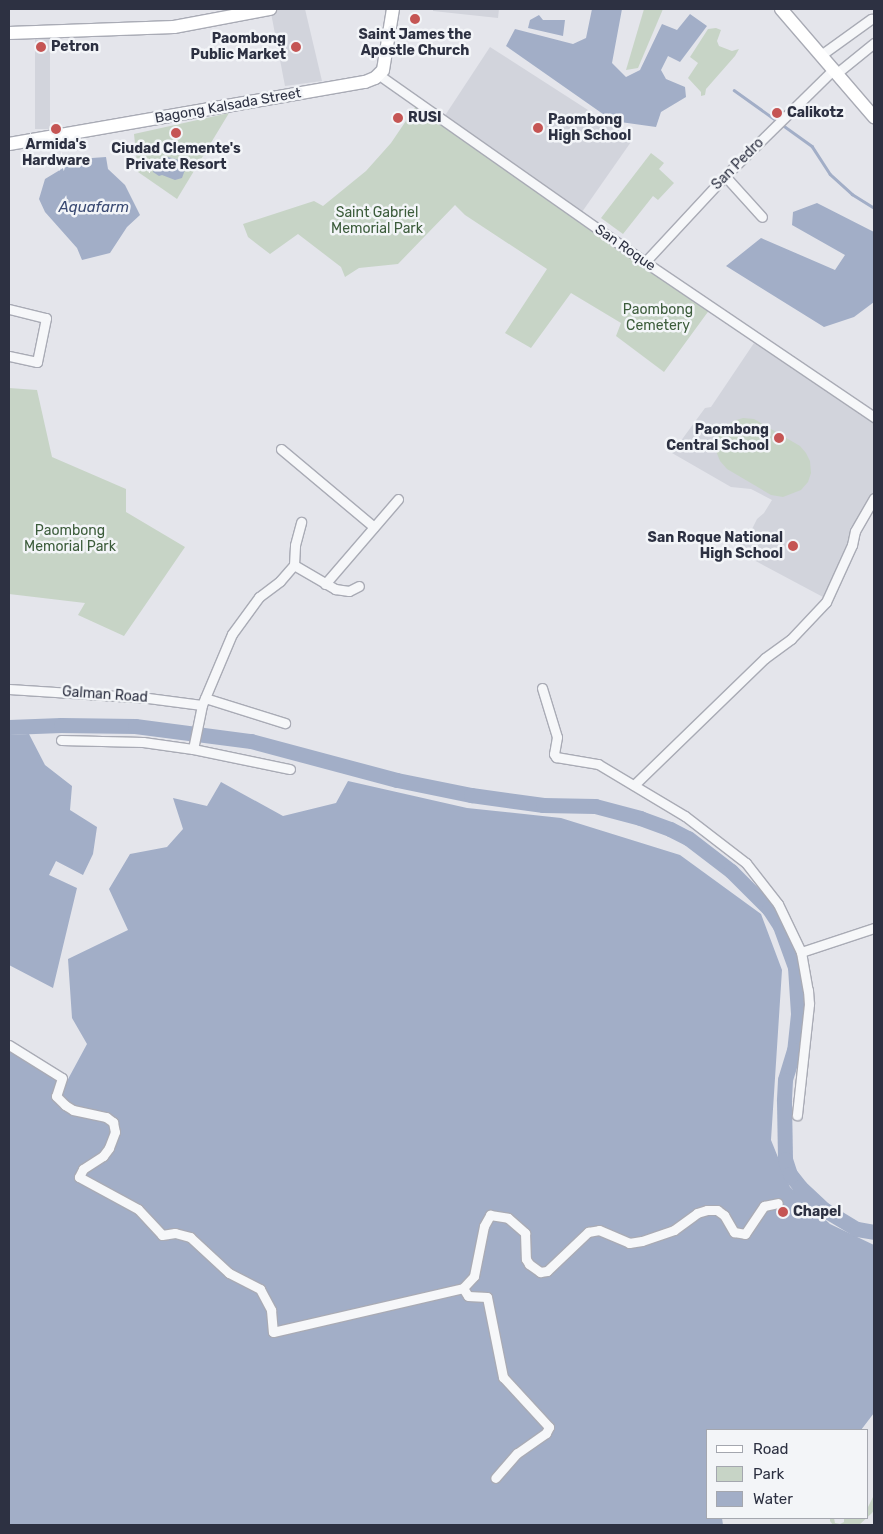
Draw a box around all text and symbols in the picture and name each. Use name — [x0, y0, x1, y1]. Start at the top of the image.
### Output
marker: Saint James the Apostle Church — [409, 13, 421, 25]
place label: Saint James the Apostle Church — [358, 27, 472, 59]
place label: Paombong Public Market — [191, 31, 286, 64]
place label: Petron — [51, 39, 99, 55]
marker: Petron — [35, 41, 47, 53]
marker: Paombong Public Market — [290, 41, 302, 53]
street label: Bagong Kalsada Street — [154, 85, 302, 127]
place label: Calikotz — [787, 105, 844, 121]
marker: Calikotz — [771, 107, 783, 119]
place label: RUSI — [408, 110, 442, 126]
marker: RUSI — [392, 112, 404, 124]
place label: Paombong High School — [548, 112, 631, 144]
marker: Paombong High School — [532, 122, 544, 134]
marker: Armida's Hardware — [50, 123, 62, 135]
marker: Ciudad Clemente's Private Resort — [170, 127, 182, 139]
street label: San Pedro — [709, 135, 767, 193]
place label: Armida's Hardware — [22, 137, 90, 170]
place label: Ciudad Clemente's Private Resort — [111, 141, 241, 174]
water label: Aquafarm — [59, 199, 129, 217]
park label: Saint Gabriel Memorial Park — [331, 205, 423, 238]
street label: San Roque — [591, 221, 659, 275]
park label: Paombong Cemetery — [623, 302, 693, 334]
place label: Paombong Central School — [666, 422, 769, 454]
marker: Paombong Central School — [773, 432, 785, 444]
park label: Paombong Memorial Park — [24, 523, 116, 556]
place label: San Roque National High School — [648, 530, 783, 562]
marker: San Roque National High School — [787, 540, 799, 552]
street label: Galman Road — [62, 684, 148, 706]
place label: Chapel — [793, 1204, 841, 1220]
marker: Chapel — [777, 1206, 789, 1218]
legend — [706, 1429, 868, 1519]
text: Road — [753, 1440, 789, 1458]
text: Park — [753, 1465, 784, 1483]
text: Water — [753, 1490, 793, 1508]

